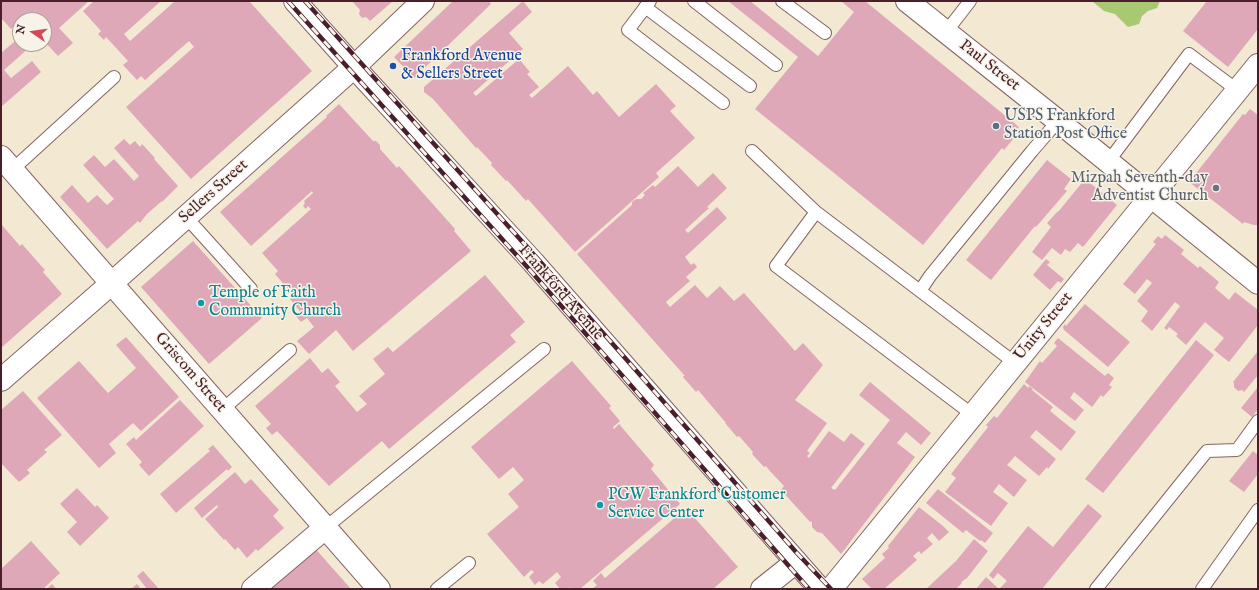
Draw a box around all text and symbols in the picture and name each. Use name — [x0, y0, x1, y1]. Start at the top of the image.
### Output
north arrow — [12, 12, 52, 52]
text: N — [13, 23, 29, 36]
street label: Paul Street — [955, 36, 1023, 96]
place label: Frankford Avenue & Sellers Street — [401, 47, 522, 85]
marker: Frankford Avenue & Sellers Street — [388, 61, 398, 71]
place label: USPS Frankford Station Post Office — [1004, 107, 1127, 145]
marker: USPS Frankford Station Post Office — [991, 121, 1001, 131]
street label: Sellers Street — [176, 156, 252, 228]
place label: Mizpah Seventh-day Adventist Church — [1071, 169, 1208, 207]
marker: Mizpah Seventh-day Adventist Church — [1211, 183, 1221, 193]
street label: Frankford Avenue — [513, 241, 607, 345]
place label: Temple of Faith Community Church — [209, 284, 341, 322]
street label: Unity Street — [1011, 289, 1077, 365]
marker: Temple of Faith Community Church — [196, 298, 206, 308]
street label: Griscom Street — [150, 329, 230, 417]
place label: PGW Frankford Customer Service Center — [608, 486, 786, 524]
marker: PGW Frankford Customer Service Center — [595, 500, 605, 510]

